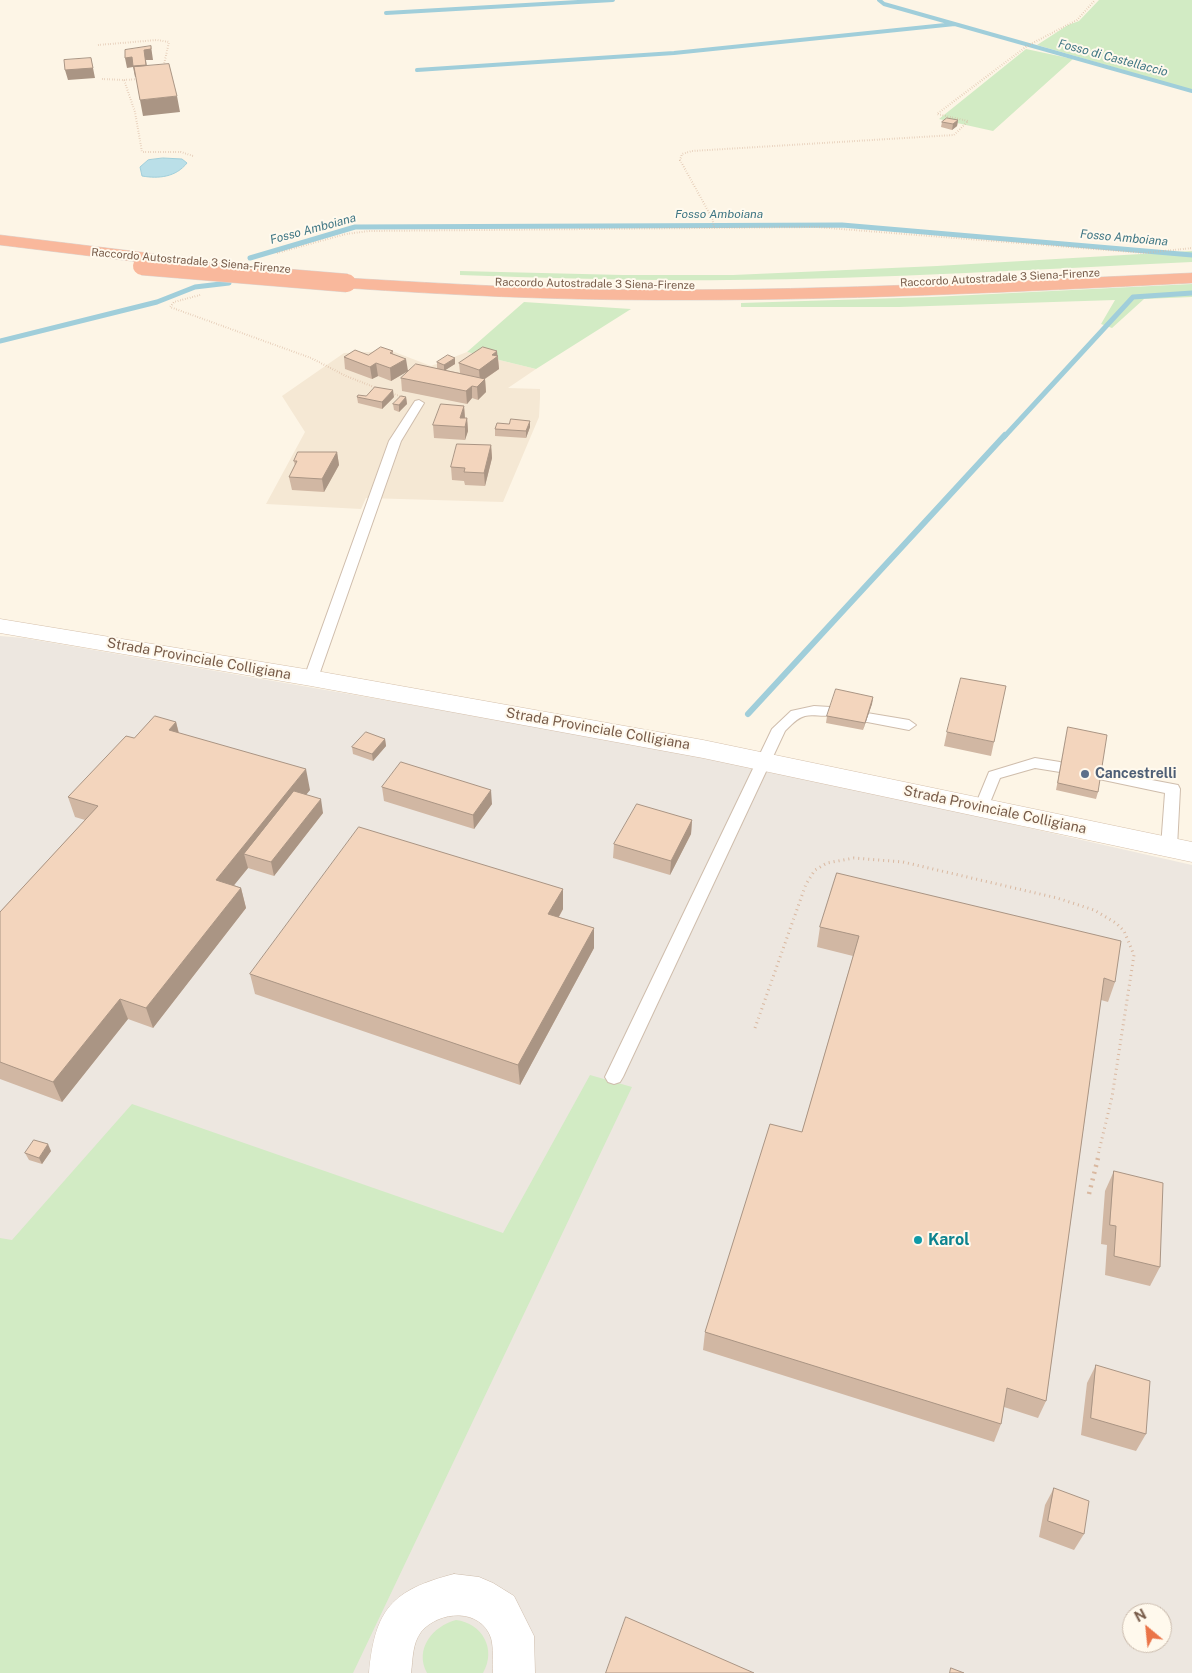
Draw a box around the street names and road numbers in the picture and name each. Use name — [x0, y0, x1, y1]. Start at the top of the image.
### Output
street label: Raccordo Autostradale 3 Siena-Firenze — [91, 246, 291, 276]
street label: Raccordo Autostradale 3 Siena-Firenze — [900, 266, 1100, 290]
street label: Raccordo Autostradale 3 Siena-Firenze — [495, 276, 695, 292]
street label: Strada Provinciale Colligiana — [106, 635, 292, 683]
street label: Strada Provinciale Colligiana — [505, 705, 691, 753]
street label: Strada Provinciale Colligiana — [902, 782, 1088, 838]

